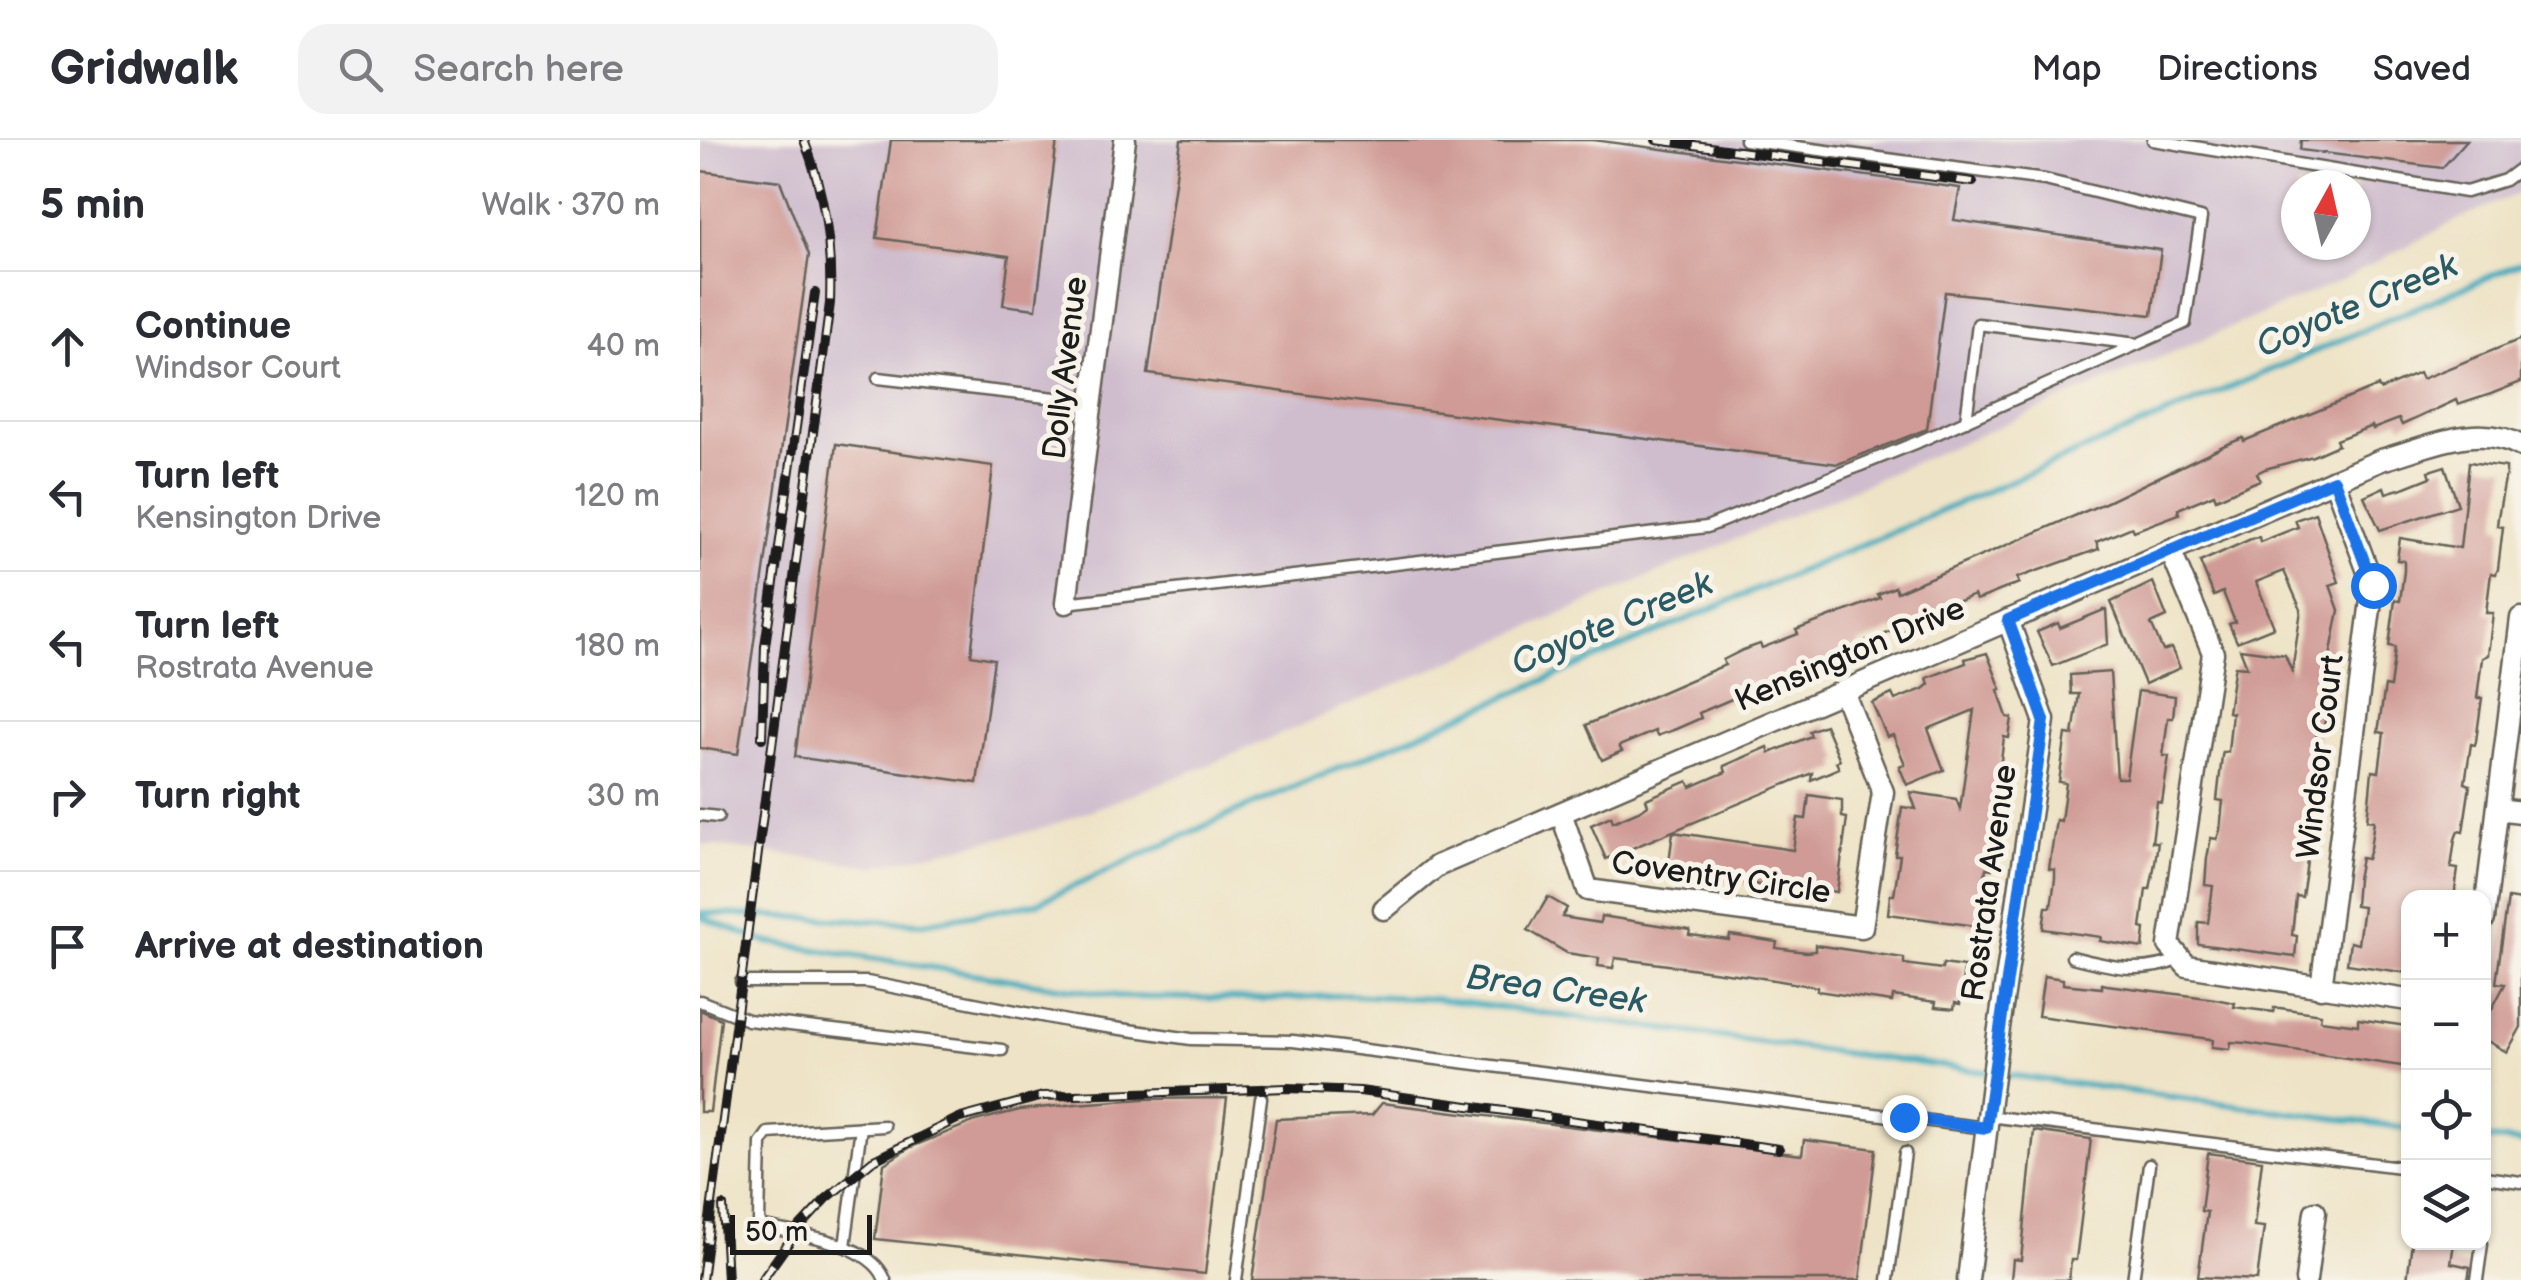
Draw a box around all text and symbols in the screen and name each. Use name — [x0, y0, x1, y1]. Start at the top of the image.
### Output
search box — [298, 24, 998, 114]
text: Gridwalk — [50, 41, 238, 98]
icon: search — [333, 42, 388, 97]
text: Search here — [413, 47, 624, 92]
text: Map — [2032, 48, 2102, 91]
text: Directions — [2157, 48, 2318, 91]
text: Saved — [2373, 48, 2471, 91]
north arrow — [2281, 170, 2371, 260]
text: 5 min — [40, 180, 145, 231]
text: Walk · 370 m — [482, 186, 660, 225]
water label: Coyote Creek — [2250, 244, 2465, 368]
street label: Dolly Avenue — [1035, 274, 1097, 462]
text: Continue — [135, 304, 291, 349]
icon: ahead — [40, 319, 95, 374]
text: 40 m — [587, 327, 660, 366]
text: Windsor Court — [135, 349, 341, 388]
text: Turn left — [135, 454, 279, 499]
icon: left — [40, 469, 95, 524]
text: 120 m — [575, 477, 660, 516]
text: Kensington Drive — [135, 499, 381, 538]
water label: Coyote Creek — [1505, 562, 1720, 686]
route start — [2351, 563, 2397, 609]
street label: Kensington Drive — [1729, 589, 1971, 721]
text: Turn left — [135, 604, 279, 649]
icon: left — [40, 619, 95, 674]
text: 180 m — [575, 627, 660, 666]
text: Rostrata Avenue — [135, 649, 374, 688]
street label: Windsor Court — [2289, 652, 2353, 862]
street label: Rostrata Avenue — [1954, 762, 2026, 1004]
icon: right — [40, 769, 95, 824]
text: Turn right — [135, 774, 300, 819]
text: 30 m — [586, 777, 660, 816]
street label: Coventry Circle — [1609, 843, 1833, 913]
map controls — [2401, 890, 2491, 1250]
button: + — [2401, 890, 2491, 980]
icon: arrive — [40, 919, 95, 974]
text: Arrive at destination — [135, 924, 484, 969]
water label: Brea Creek — [1463, 956, 1649, 1024]
button: − — [2401, 980, 2491, 1070]
button: locate — [2401, 1070, 2491, 1160]
route end — [1882, 1095, 1928, 1141]
button: layers — [2401, 1160, 2491, 1250]
scale bar — [730, 1210, 872, 1254]
text: 50 m — [745, 1216, 808, 1249]

